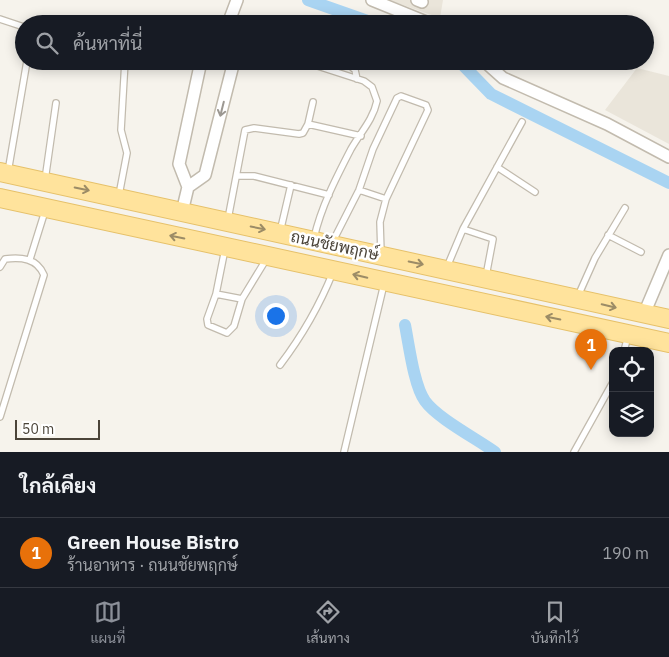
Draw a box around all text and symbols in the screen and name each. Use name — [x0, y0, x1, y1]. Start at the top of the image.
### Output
search box — [15, 15, 654, 70]
icon: search — [33, 29, 61, 57]
text: ค้นหาที่นี่ — [73, 31, 142, 55]
one-way arrow — [217, 100, 226, 116]
one-way arrow — [74, 185, 90, 195]
one-way arrow — [249, 224, 265, 233]
street label: ถนนชัยพฤกษ์ — [289, 224, 381, 264]
one-way arrow — [170, 232, 186, 241]
one-way arrow — [408, 259, 424, 268]
one-way arrow — [352, 271, 368, 281]
one-way arrow — [601, 302, 617, 311]
your location — [263, 303, 289, 329]
one-way arrow — [545, 313, 561, 322]
pin: 1 — [575, 329, 607, 370]
map controls — [609, 347, 654, 437]
button: locate — [609, 347, 654, 392]
button: layers — [609, 392, 654, 437]
scale bar — [15, 417, 100, 440]
text: 50 m — [22, 420, 54, 438]
text: ใกล้เคียง — [20, 471, 96, 499]
text: Green House Bistro — [67, 530, 239, 554]
text: 1 — [31, 543, 41, 563]
text: 190 m — [602, 543, 649, 563]
text: ร้านอาหาร · ถนนชัยพฤกษ์ — [67, 555, 238, 575]
tab: แผนที่ — [90, 598, 125, 647]
tab: เส้นทาง — [306, 598, 350, 647]
tab: บันทึกไว้ — [531, 598, 579, 647]

